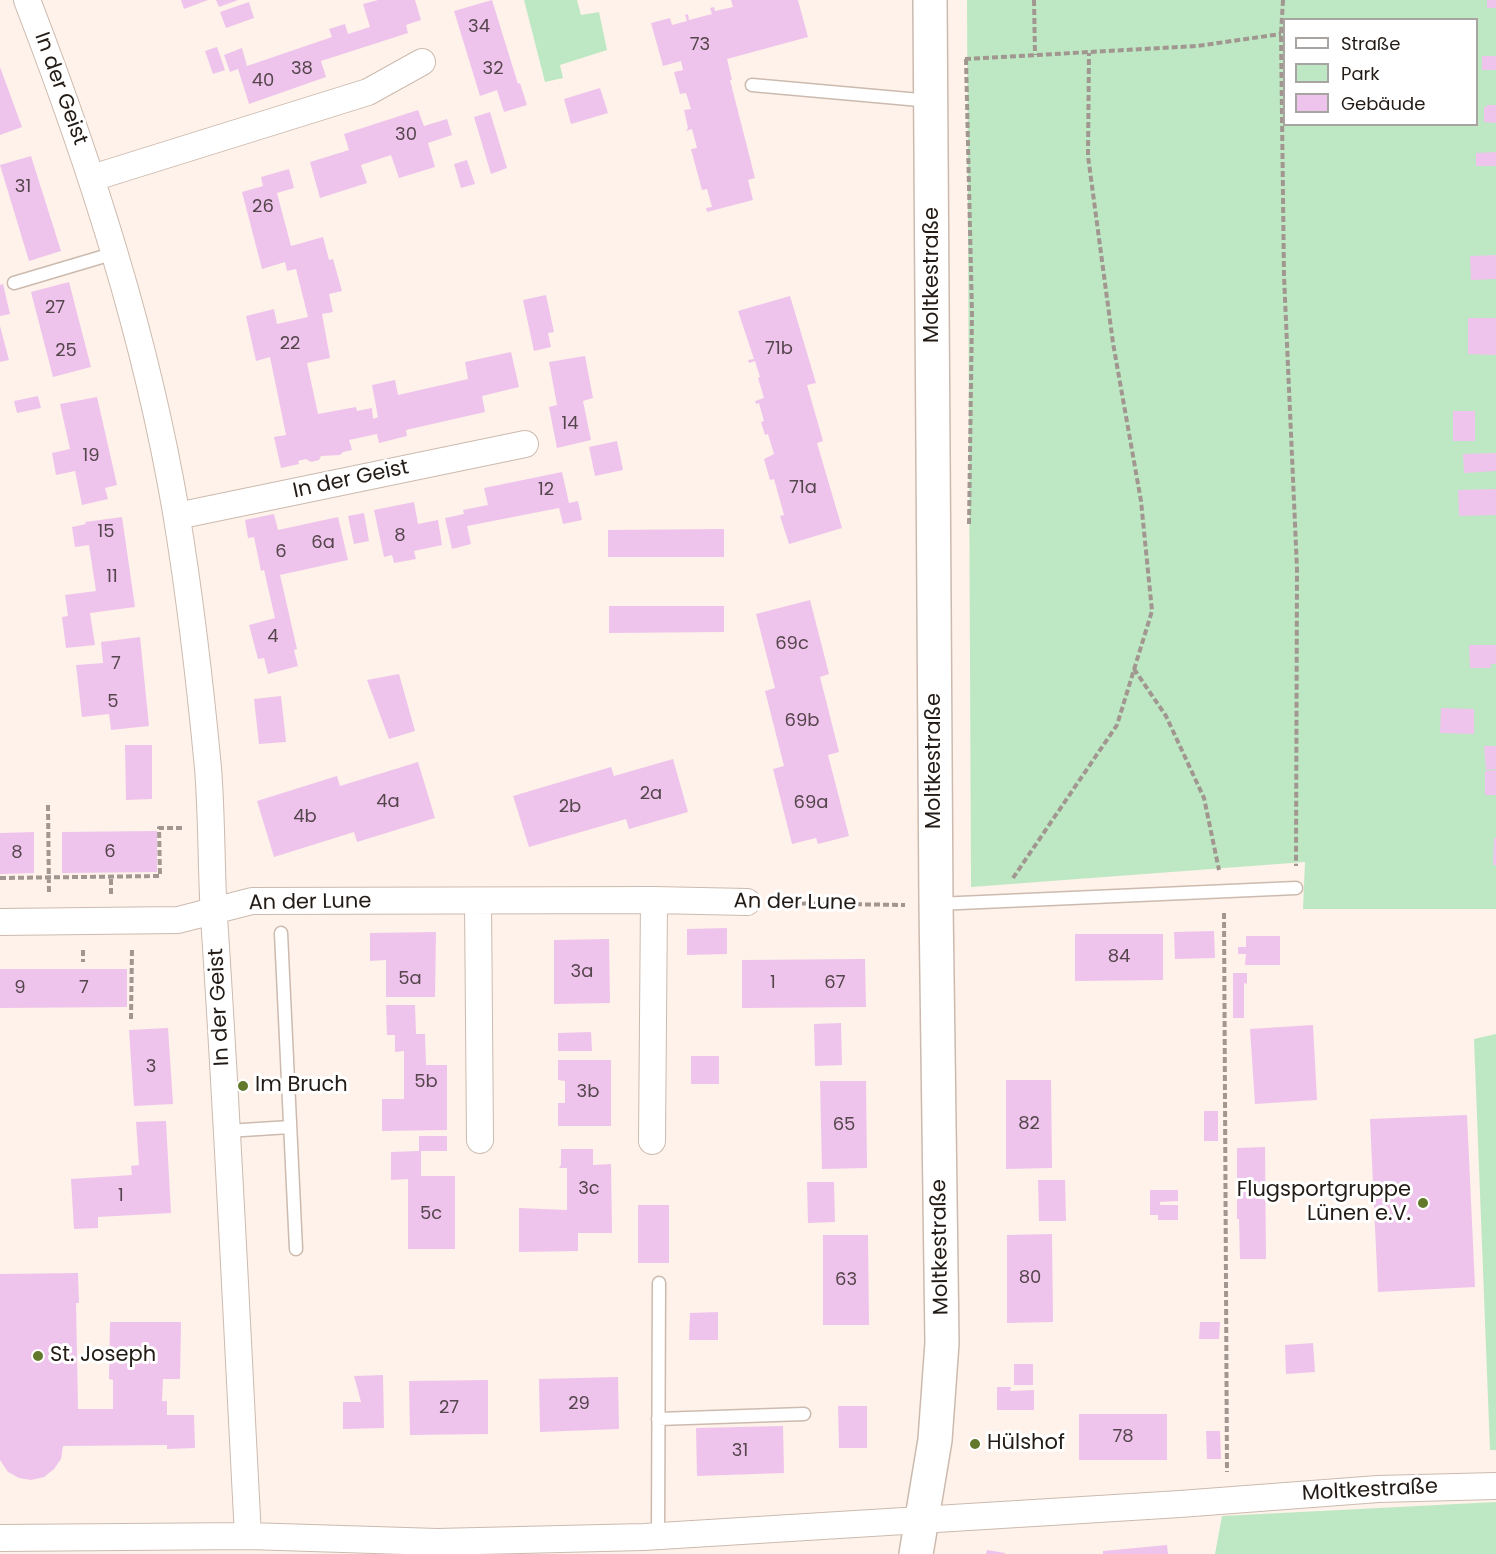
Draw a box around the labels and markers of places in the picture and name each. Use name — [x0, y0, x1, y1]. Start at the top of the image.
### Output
place label: Im Bruch — [255, 1073, 348, 1099]
marker: Im Bruch — [236, 1079, 250, 1093]
place label: Flugsportgruppe Lünen e.V. — [1237, 1178, 1411, 1228]
marker: Flugsportgruppe Lünen e.V. — [1416, 1196, 1430, 1210]
place label: St. Joseph — [50, 1343, 156, 1369]
marker: St. Joseph — [31, 1349, 45, 1363]
place label: Hülshof — [987, 1431, 1065, 1457]
marker: Hülshof — [968, 1437, 982, 1451]

